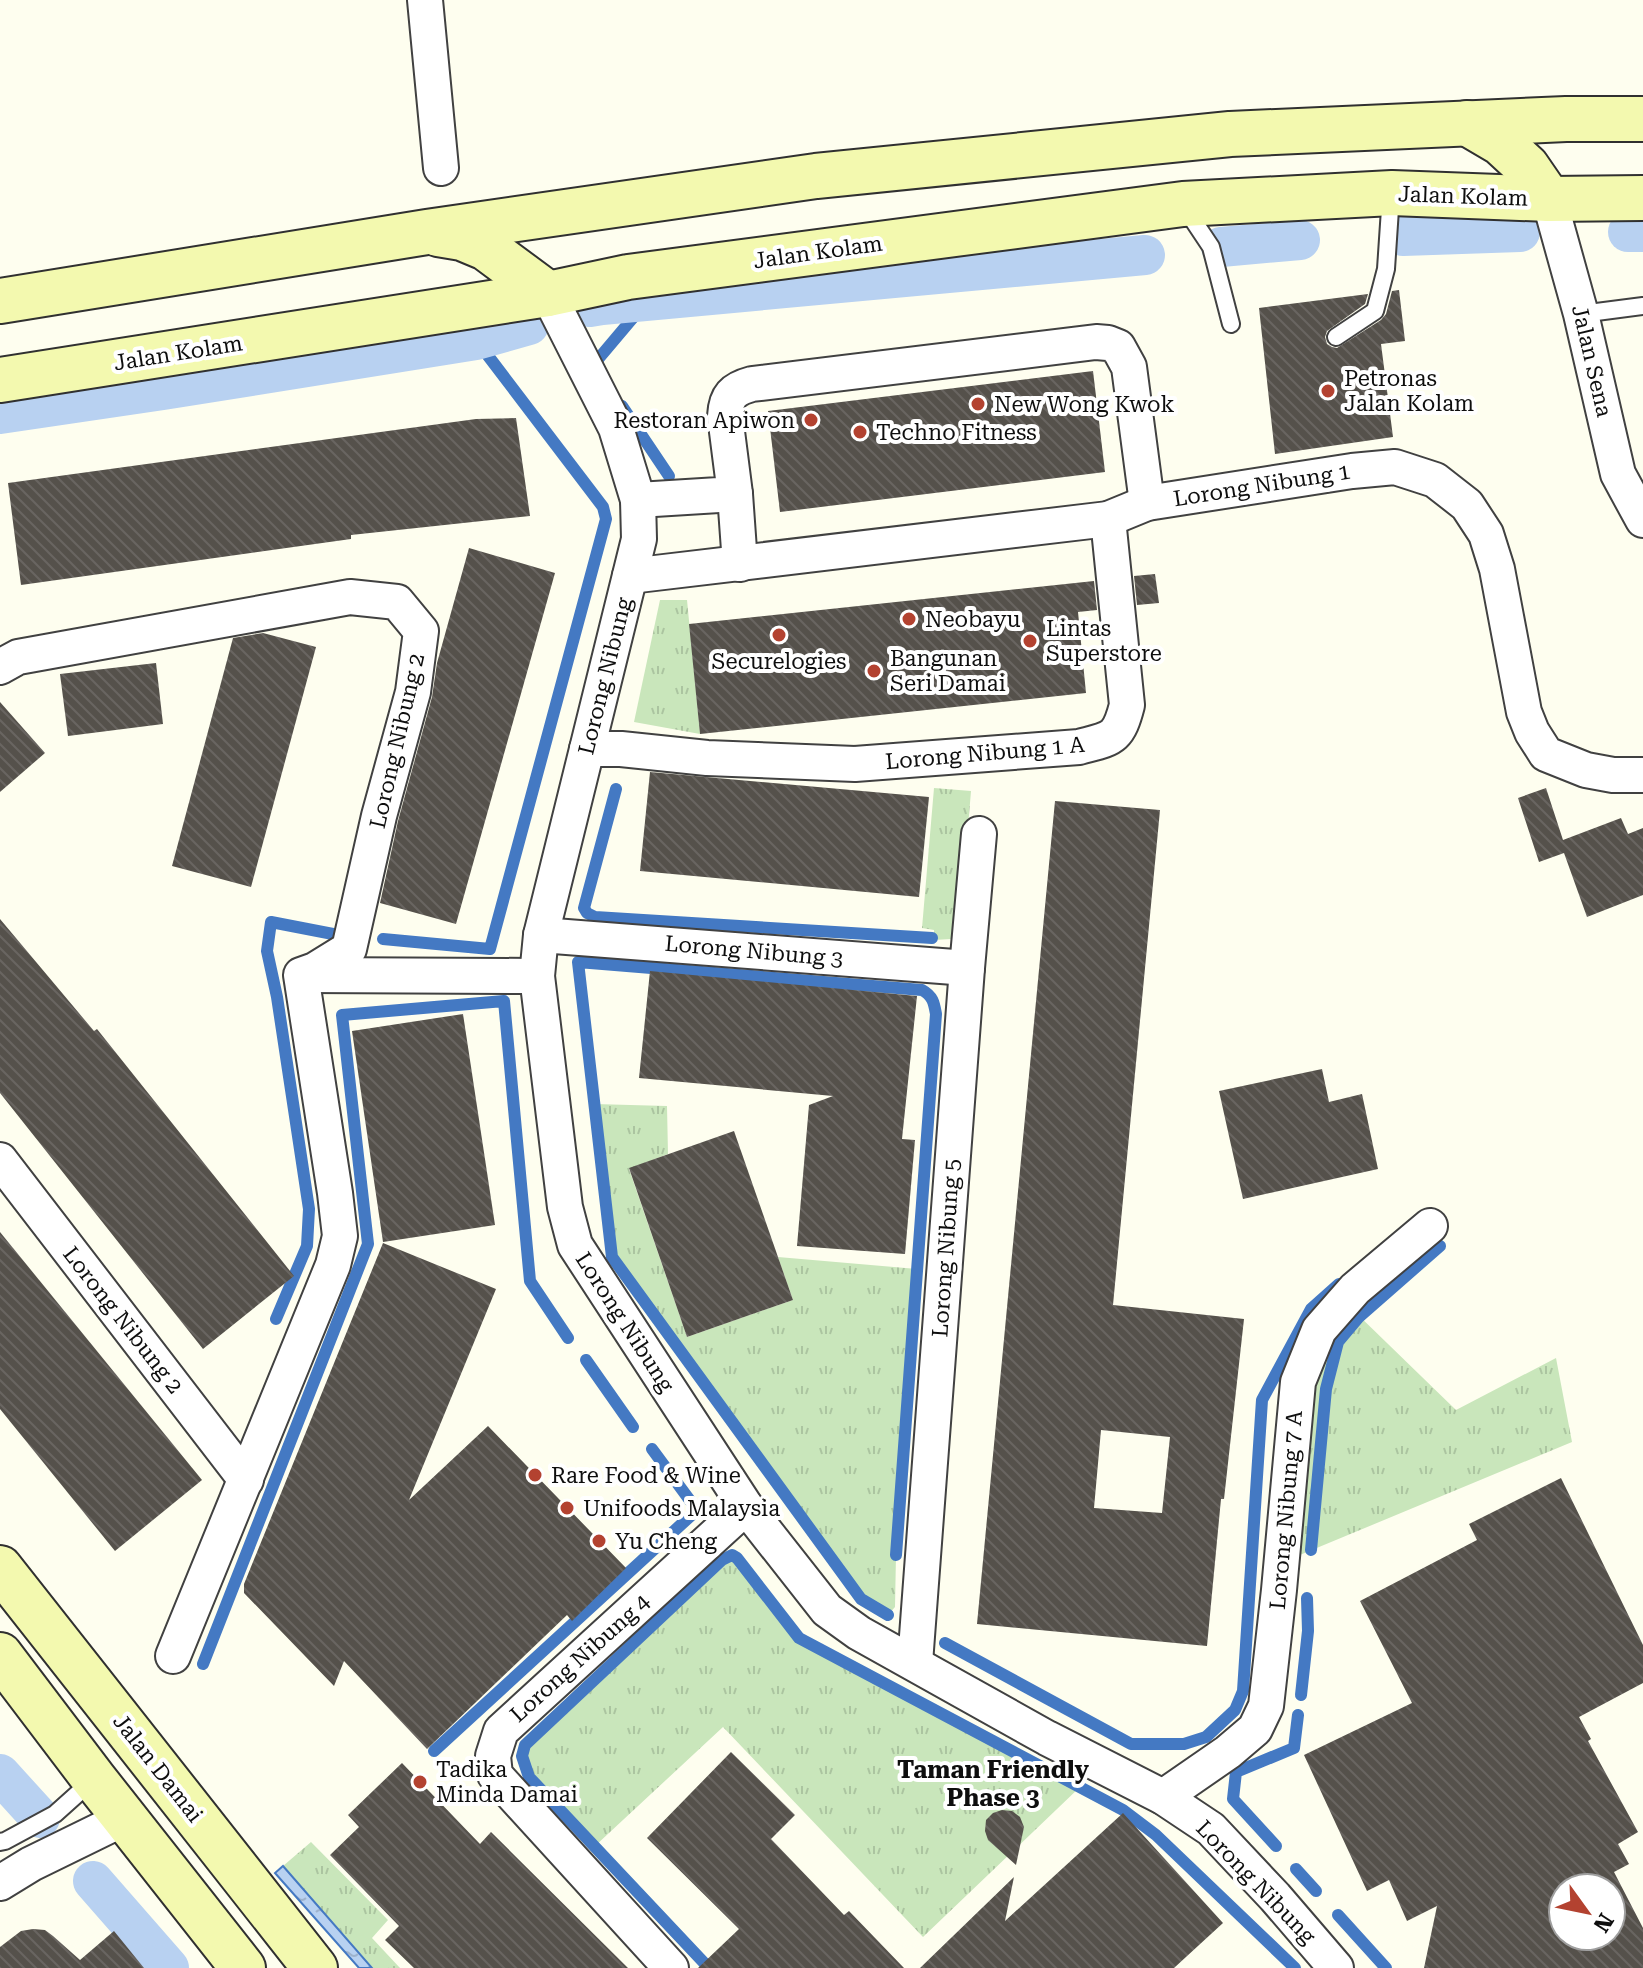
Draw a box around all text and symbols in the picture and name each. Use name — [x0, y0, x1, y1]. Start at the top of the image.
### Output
street label: Jalan Kolam — [1398, 181, 1528, 211]
street label: Jalan Kolam — [752, 231, 884, 273]
street label: Jalan Sena — [1567, 302, 1617, 420]
street label: Jalan Kolam — [112, 330, 244, 376]
place label: Petronas Jalan Kolam — [1344, 366, 1474, 416]
marker: Petronas Jalan Kolam — [1319, 382, 1337, 400]
place label: New Wong Kwok — [994, 392, 1175, 417]
marker: New Wong Kwok — [969, 395, 987, 413]
place label: Restoran Apiwon — [613, 408, 795, 433]
marker: Restoran Apiwon — [802, 411, 820, 429]
place label: Techno Fitness — [876, 420, 1037, 445]
marker: Techno Fitness — [851, 423, 869, 441]
street label: Lorong Nibung 1 — [1172, 459, 1352, 511]
street label: Lorong Nibung — [573, 594, 637, 757]
place label: Neobayu — [925, 607, 1021, 632]
marker: Neobayu — [900, 610, 918, 628]
place label: Lintas Superstore — [1046, 616, 1162, 666]
marker: Securelogies — [770, 626, 788, 644]
marker: Lintas Superstore — [1021, 632, 1039, 650]
place label: Bangunan Seri Damai — [890, 646, 1006, 696]
place label: Securelogies — [711, 649, 847, 674]
street label: Lorong Nibung 2 — [365, 651, 429, 831]
marker: Bangunan Seri Damai — [865, 662, 883, 680]
street label: Lorong Nibung 1 A — [884, 732, 1086, 774]
street label: Lorong Nibung 3 — [664, 931, 844, 971]
street label: Lorong Nibung 5 — [927, 1158, 965, 1338]
street label: Lorong Nibung 2 — [58, 1242, 188, 1398]
street label: Lorong Nibung — [571, 1248, 680, 1397]
street label: Lorong Nibung 7 A — [1265, 1409, 1307, 1611]
place label: Rare Food & Wine — [551, 1463, 741, 1488]
marker: Rare Food & Wine — [526, 1466, 544, 1484]
place label: Unifoods Malaysia — [583, 1496, 780, 1521]
marker: Unifoods Malaysia — [558, 1499, 576, 1517]
place label: Yu Cheng — [615, 1529, 717, 1554]
marker: Yu Cheng — [590, 1532, 608, 1550]
street label: Lorong Nibung 4 — [505, 1588, 655, 1727]
street label: Jalan Damai — [108, 1709, 208, 1827]
district label: Taman Friendly Phase 3 — [897, 1756, 1090, 1812]
place label: Tadika Minda Damai — [436, 1757, 578, 1807]
marker: Tadika Minda Damai — [411, 1773, 429, 1791]
street label: Lorong Nibung — [1191, 1815, 1321, 1949]
north arrow — [1547, 1872, 1627, 1952]
text: N — [1588, 1909, 1618, 1937]

